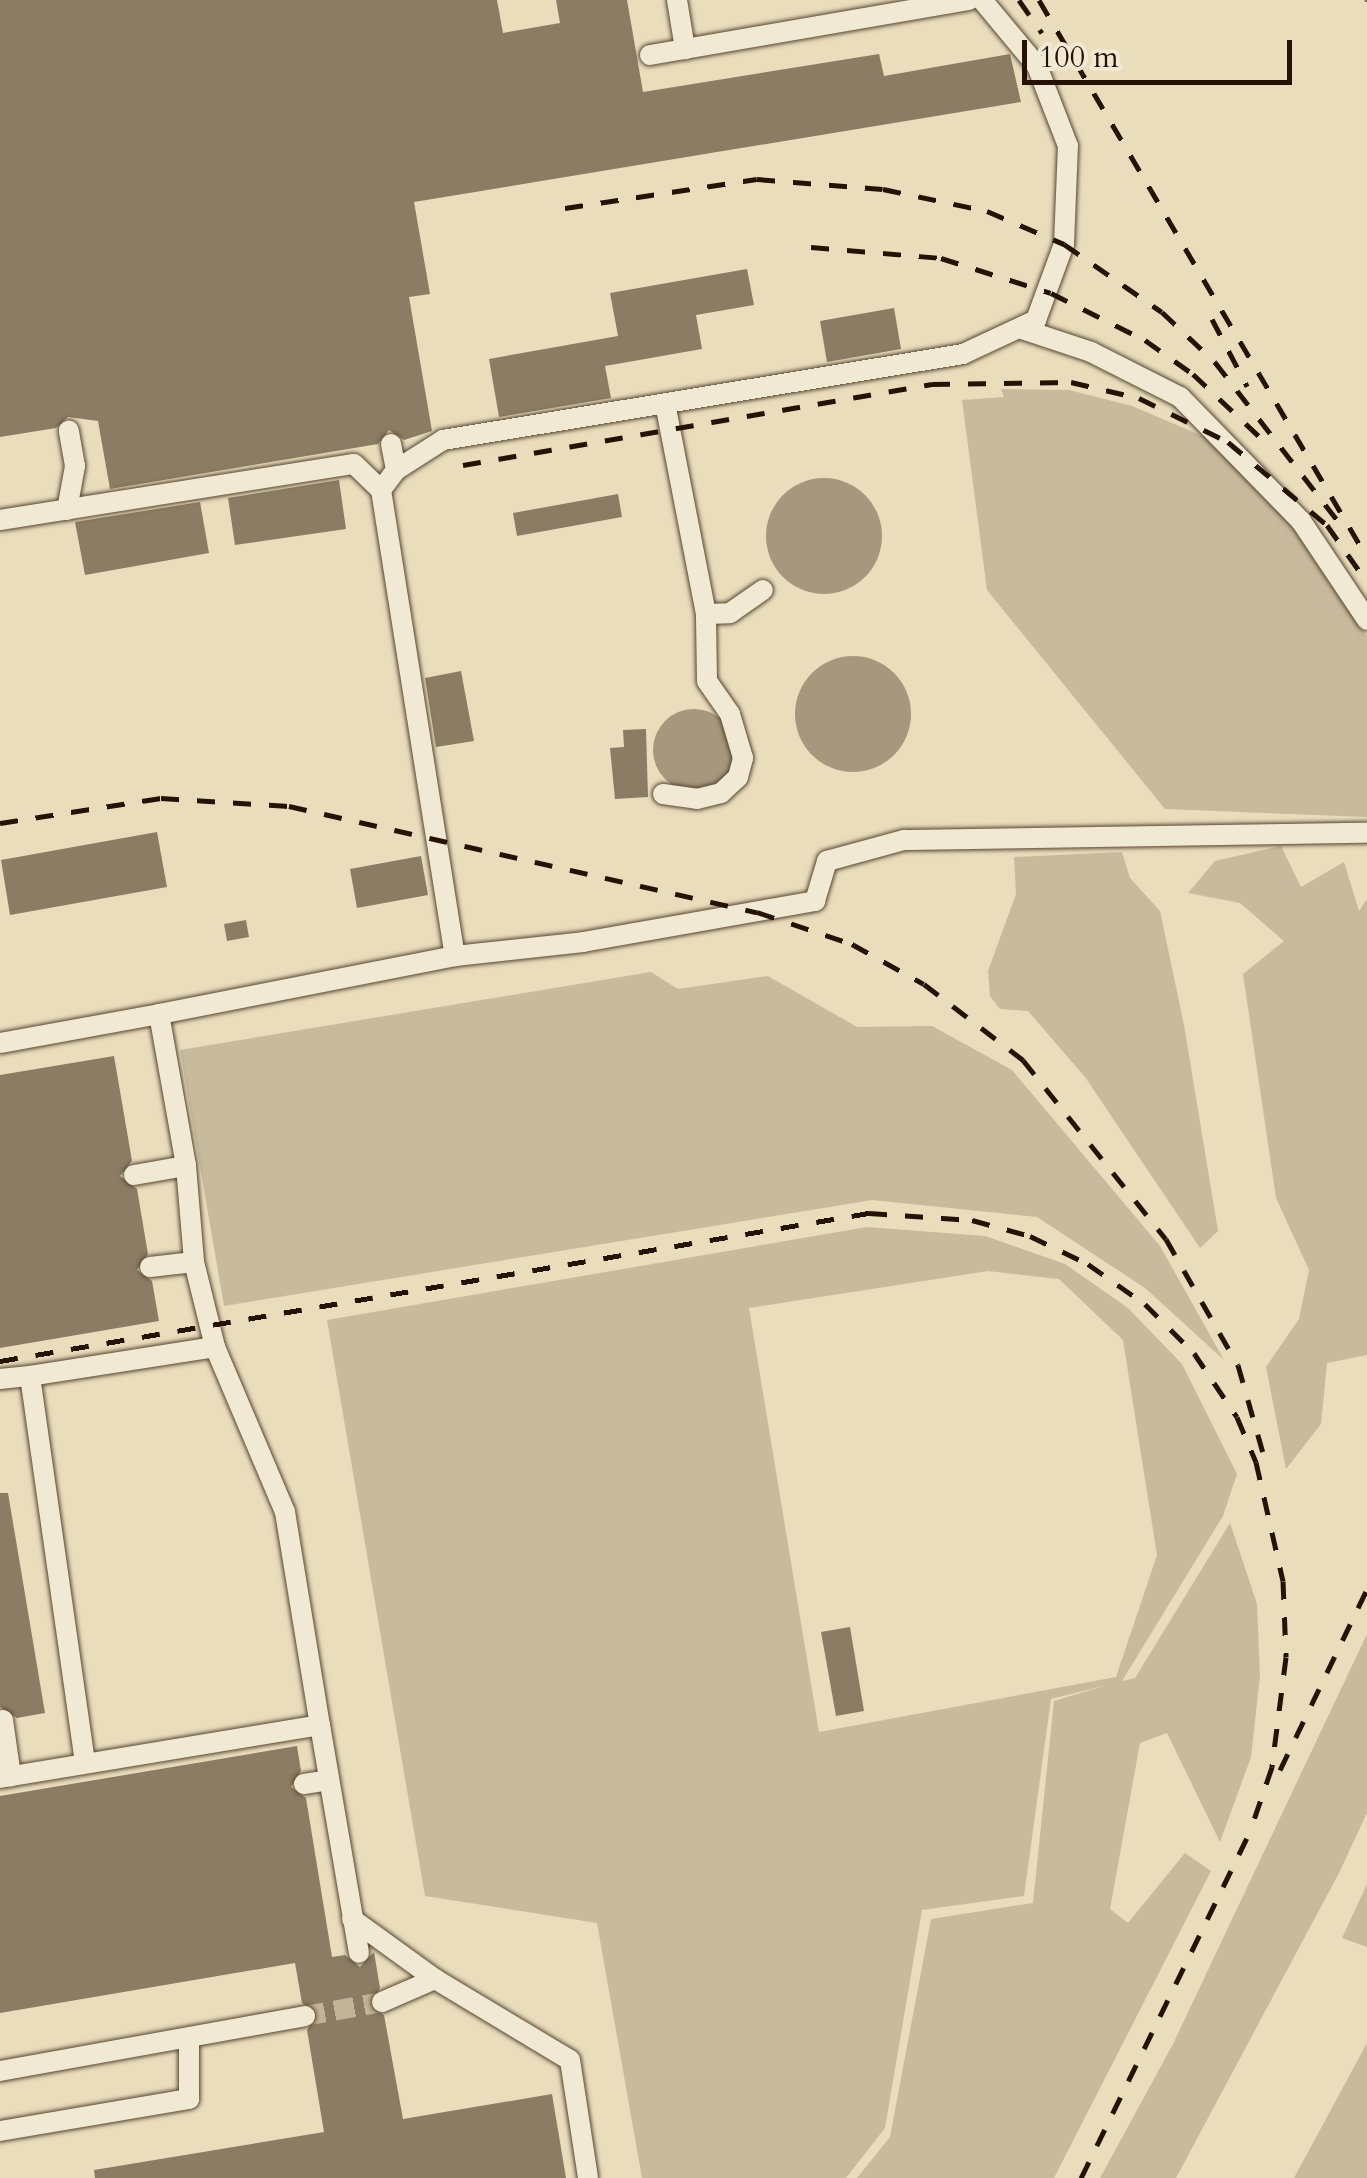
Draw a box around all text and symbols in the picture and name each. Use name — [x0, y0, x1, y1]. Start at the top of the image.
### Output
scale bar — [1027, 20, 1297, 82]
text: 100 m — [1039, 37, 1119, 78]

